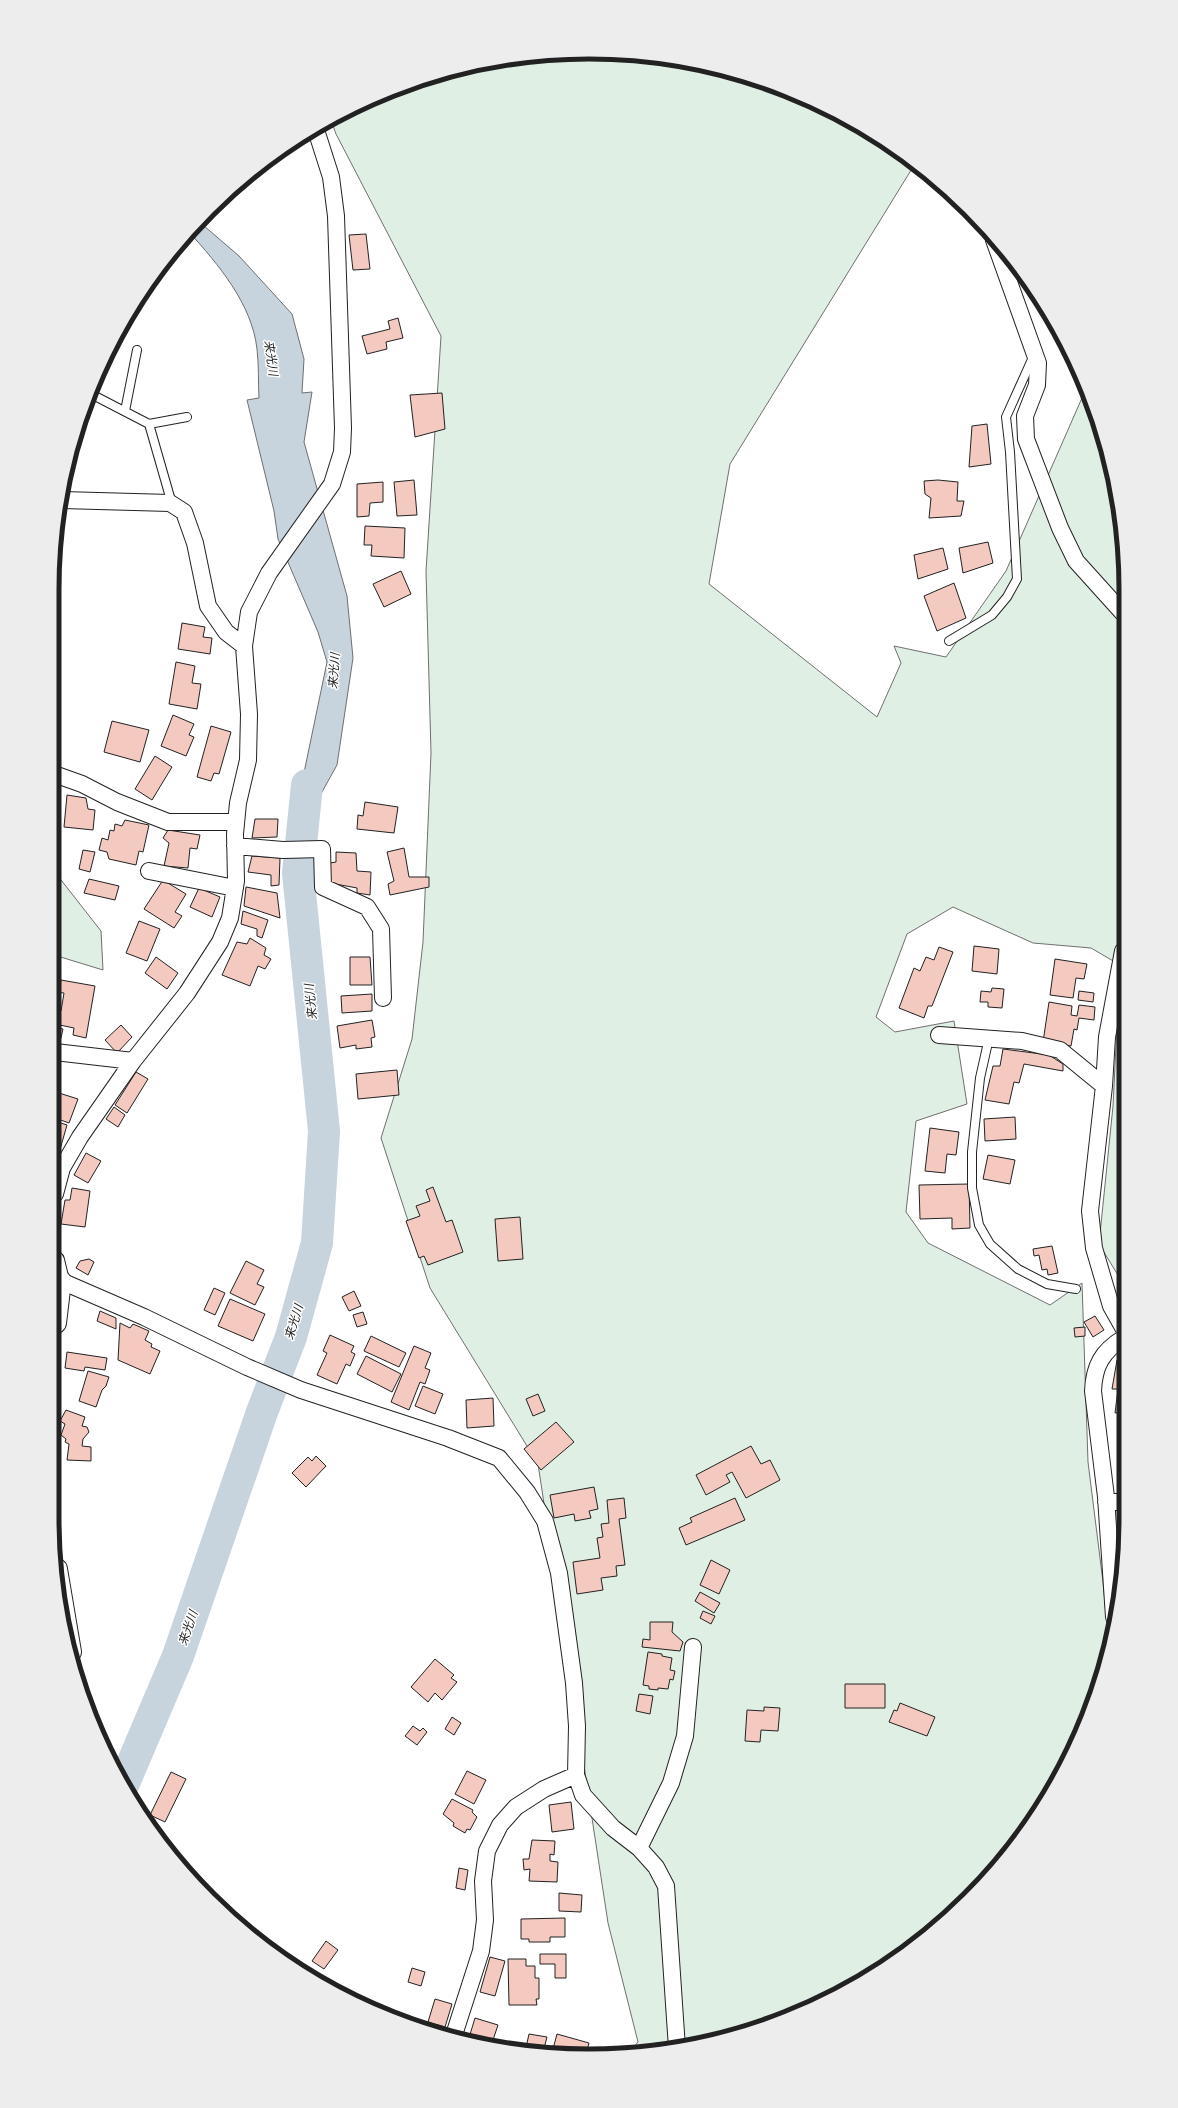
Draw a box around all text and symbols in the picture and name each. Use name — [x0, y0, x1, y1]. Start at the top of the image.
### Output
water label: 来光川 — [260, 339, 282, 379]
water label: 来光川 — [325, 650, 344, 690]
water label: 来光川 — [301, 981, 322, 1021]
water label: 来光川 — [281, 1301, 308, 1342]
water label: 来光川 — [175, 1606, 203, 1648]

